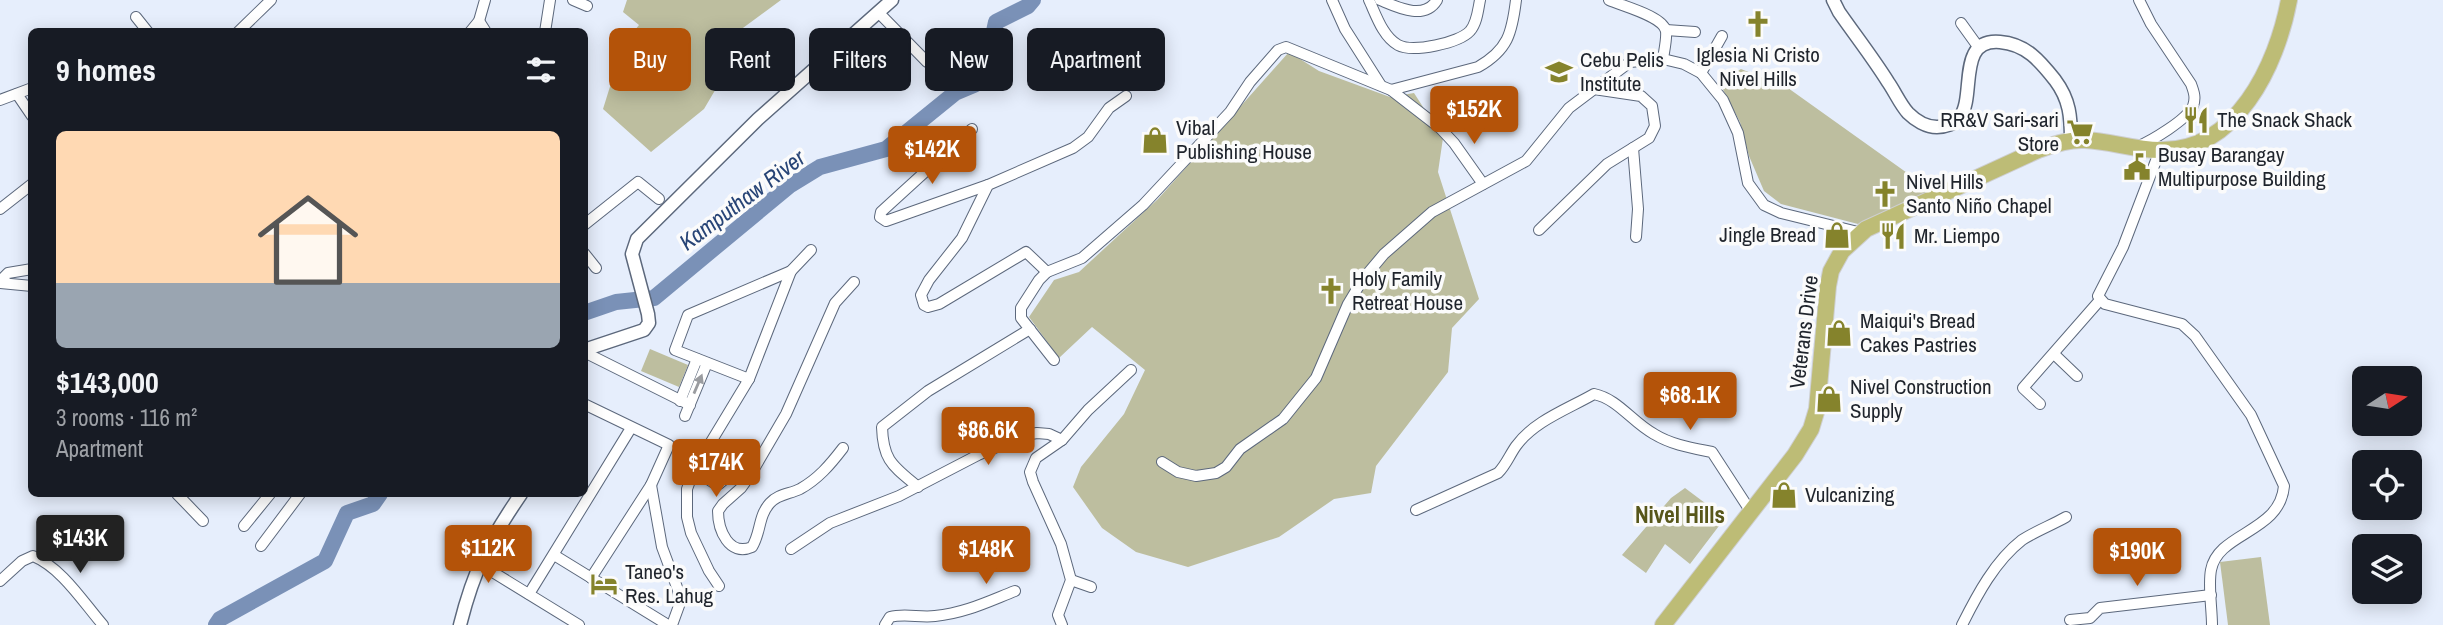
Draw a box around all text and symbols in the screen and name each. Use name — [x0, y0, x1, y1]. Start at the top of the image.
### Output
church icon: Iglesia Ni Cristo Nivel Hills — [1743, 9, 1773, 39]
chip: Buy — [609, 28, 691, 91]
chip: Rent — [705, 28, 795, 91]
chip: Filters — [809, 28, 911, 91]
chip: New — [925, 28, 1013, 91]
chip: Apartment — [1027, 28, 1165, 91]
place label: Iglesia Ni Cristo Nivel Hills — [1696, 40, 1820, 93]
place label: Cebu Pelis Institute — [1580, 45, 1664, 98]
text: 9 homes — [56, 50, 156, 90]
icon: filters — [522, 51, 560, 89]
school or university icon: Cebu Pelis Institute — [1544, 57, 1574, 87]
pin: $152K — [1425, 86, 1523, 146]
text: $152K — [1446, 93, 1502, 124]
place label: RR&V Sari-sari Store — [1940, 105, 2059, 158]
restaurant icon: The Snack Shack — [2181, 105, 2211, 135]
place label: The Snack Shack — [2217, 105, 2352, 134]
place label: Vibal Publishing House — [1176, 113, 1312, 166]
supermarket icon: RR&V Sari-sari Store — [2065, 117, 2095, 147]
shop icon: Vibal Publishing House — [1140, 125, 1170, 155]
pin: $142K — [883, 127, 981, 186]
text: $142K — [904, 133, 960, 164]
place label: Busay Barangay Multipurpose Building — [2158, 140, 2326, 193]
water label: Kamputhaw River — [673, 142, 811, 257]
public building icon: Busay Barangay Multipurpose Building — [2122, 152, 2152, 182]
place label: Nivel Hills Santo Niño Chapel — [1906, 167, 2052, 220]
icon: home — [245, 177, 371, 303]
church icon: Nivel Hills Santo Niño Chapel — [1870, 179, 1900, 209]
place label: Jingle Bread — [1719, 220, 1816, 249]
shop icon: Jingle Bread — [1822, 220, 1852, 250]
restaurant icon: Mr. Liempo — [1878, 221, 1908, 251]
place label: Mr. Liempo — [1914, 221, 2000, 250]
place label: Holy Family Retreat House — [1352, 264, 1463, 317]
street label: Veterans Drive — [1782, 274, 1825, 390]
church icon: Holy Family Retreat House — [1316, 276, 1346, 306]
place label: Maiqui's Bread Cakes Pastries — [1860, 306, 1977, 359]
shop icon: Maiqui's Bread Cakes Pastries — [1824, 318, 1854, 348]
text: $143,000 — [56, 362, 159, 402]
north arrow — [2352, 366, 2422, 436]
map controls — [2352, 366, 2422, 604]
pin: $68.1K — [1633, 372, 1747, 432]
place label: Nivel Construction Supply — [1850, 372, 1992, 425]
one-way arrow — [693, 374, 704, 395]
text: $68.1K — [1660, 379, 1720, 410]
shop icon: Nivel Construction Supply — [1814, 384, 1844, 414]
text: 3 rooms · 116 m² — [56, 402, 197, 433]
pin: $86.6K — [931, 407, 1045, 467]
text: $86.6K — [958, 414, 1018, 445]
text: Apartment — [56, 433, 143, 464]
pin: $174K — [667, 440, 765, 499]
text: $174K — [688, 446, 744, 477]
button: locate — [2352, 450, 2422, 520]
shop icon: Vulcanizing — [1769, 480, 1799, 510]
place label: Vulcanizing — [1805, 480, 1895, 509]
district label: Nivel Hills — [1635, 499, 1725, 530]
pin: $143K — [31, 516, 129, 575]
text: $143K — [52, 522, 108, 553]
pin: $112K — [439, 526, 537, 585]
pin: $148K — [937, 526, 1035, 586]
pin: $190K — [2088, 528, 2186, 588]
text: $112K — [461, 532, 515, 563]
text: $148K — [958, 533, 1014, 564]
button: layers — [2352, 534, 2422, 604]
text: $190K — [2109, 535, 2165, 566]
place label: Taneo's Res. Lahug — [625, 557, 713, 610]
hotel icon: Taneo's Res. Lahug — [589, 569, 619, 599]

